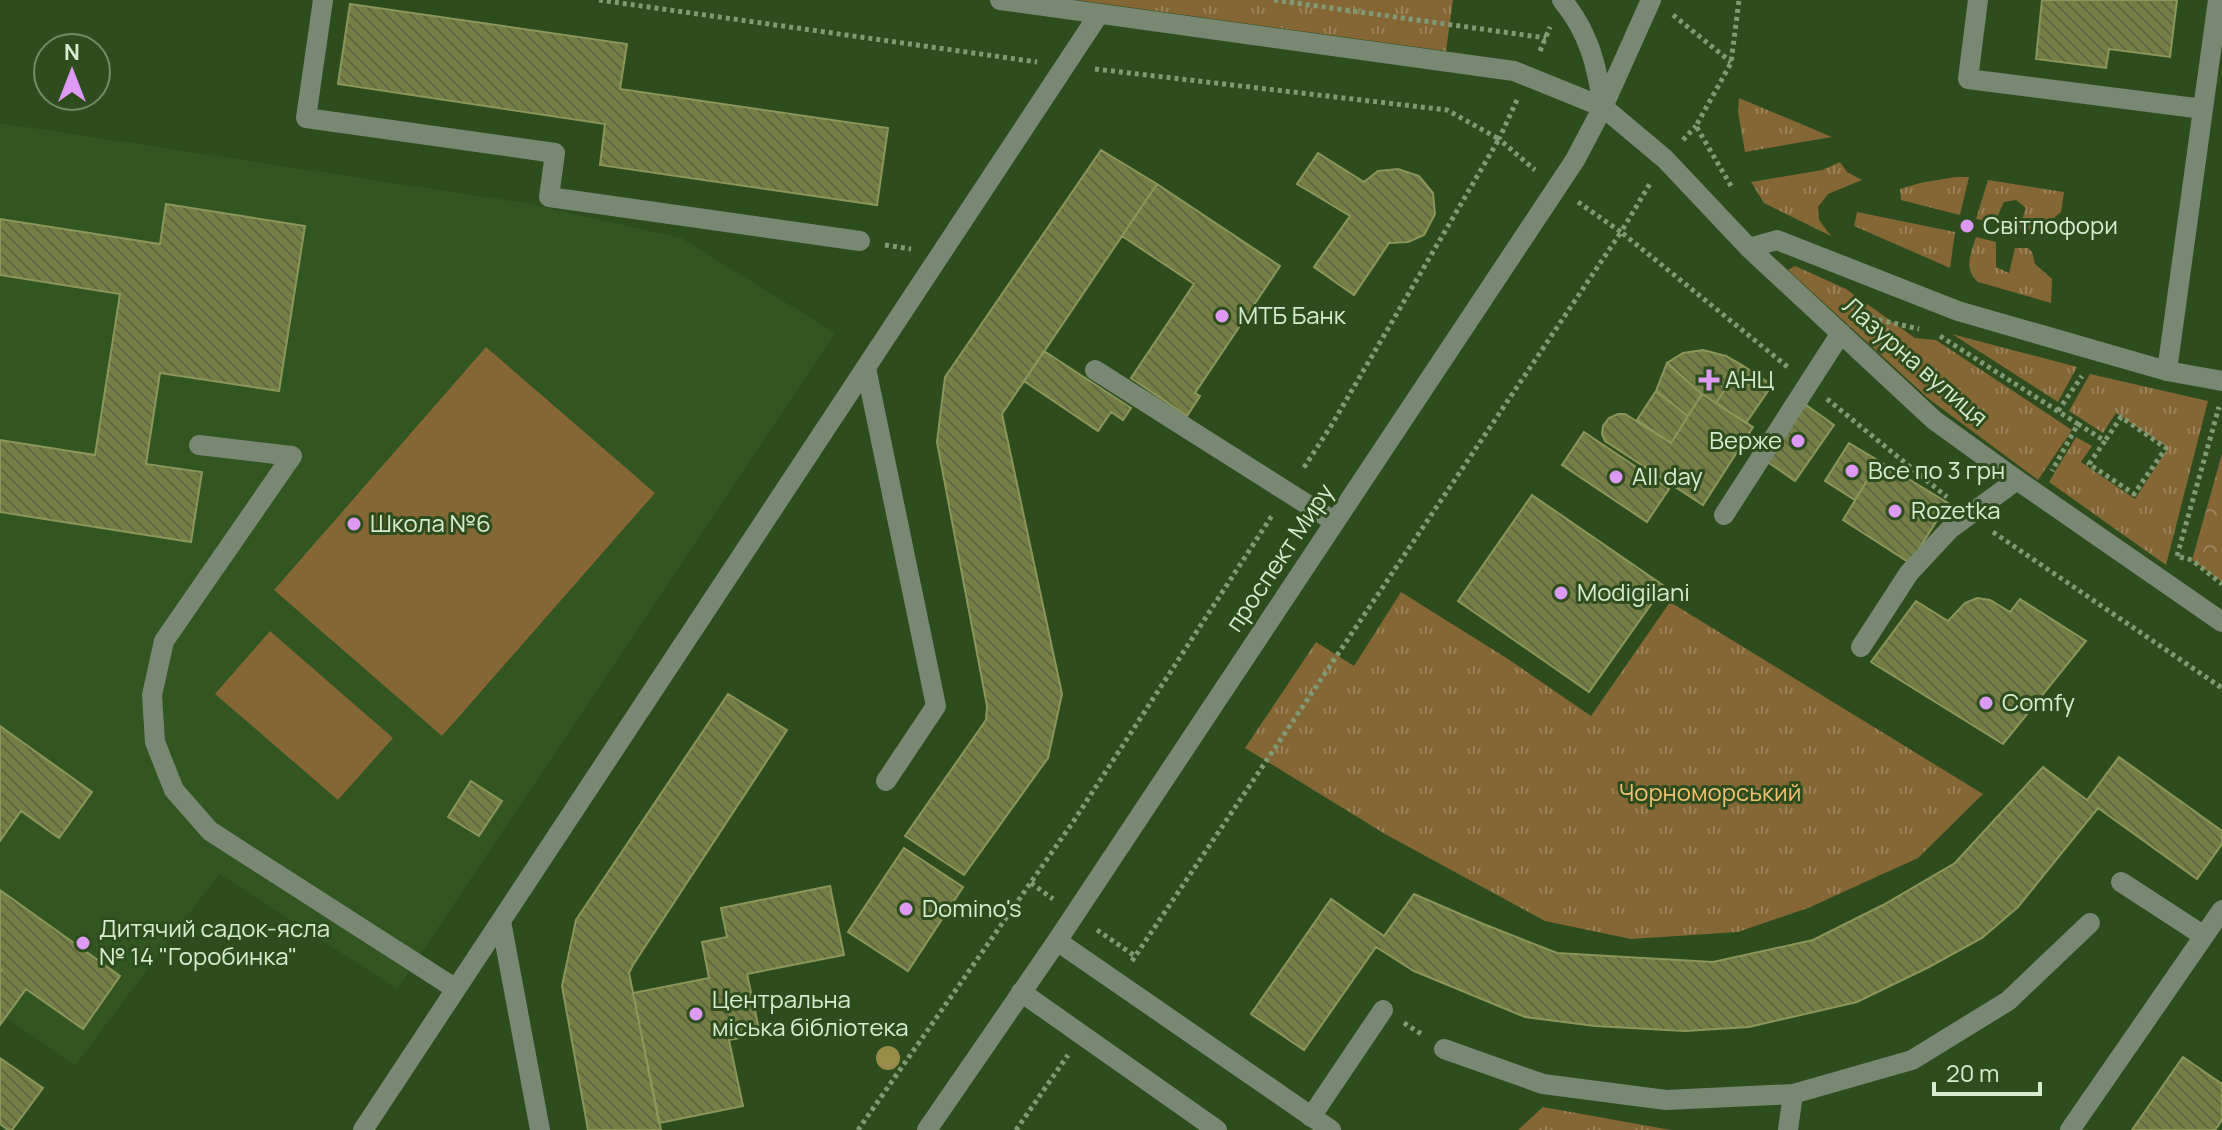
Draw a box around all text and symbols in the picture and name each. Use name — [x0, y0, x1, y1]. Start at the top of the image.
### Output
north arrow — [32, 32, 112, 112]
text: N — [64, 37, 80, 67]
place label: Світлофори — [1983, 208, 2118, 241]
marker: Світлофори — [1958, 217, 1976, 235]
street label: Лазурна вулиця — [1836, 289, 1996, 433]
place label: МТБ Банк — [1238, 298, 1347, 331]
marker: МТБ Банк — [1213, 307, 1231, 325]
place label: АНЦ — [1725, 362, 1774, 395]
marker: АНЦ — [1700, 371, 1718, 389]
place label: Верже — [1709, 423, 1782, 456]
marker: Верже — [1789, 432, 1807, 450]
place label: Все по 3 грн — [1868, 453, 2005, 486]
place label: All day — [1632, 459, 1703, 492]
marker: Все по 3 грн — [1843, 462, 1861, 480]
marker: All day — [1607, 468, 1625, 486]
street label: проспект Миру — [1217, 476, 1341, 638]
place label: Rozetka — [1911, 493, 2000, 526]
marker: Rozetka — [1886, 502, 1904, 520]
place label: Школа №6 — [370, 506, 491, 539]
marker: Школа №6 — [345, 515, 363, 533]
place label: Modigilani — [1577, 575, 1690, 608]
marker: Modigilani — [1552, 584, 1570, 602]
place label: Comfy — [2002, 685, 2075, 718]
marker: Comfy — [1977, 694, 1995, 712]
park label: Чорноморський — [1619, 775, 1801, 808]
place label: Domino's — [922, 891, 1022, 924]
marker: Domino's — [897, 900, 915, 918]
place label: Дитячий садок-ясла № 14 "Горобинка" — [99, 911, 330, 972]
marker: Дитячий садок-ясла № 14 "Горобинка" — [74, 934, 92, 952]
place label: Центральна міська бібліотека — [712, 982, 909, 1043]
marker: Центральна міська бібліотека — [687, 1005, 705, 1023]
scale bar — [1934, 1046, 2040, 1096]
text: 20 m — [1946, 1056, 1999, 1089]

